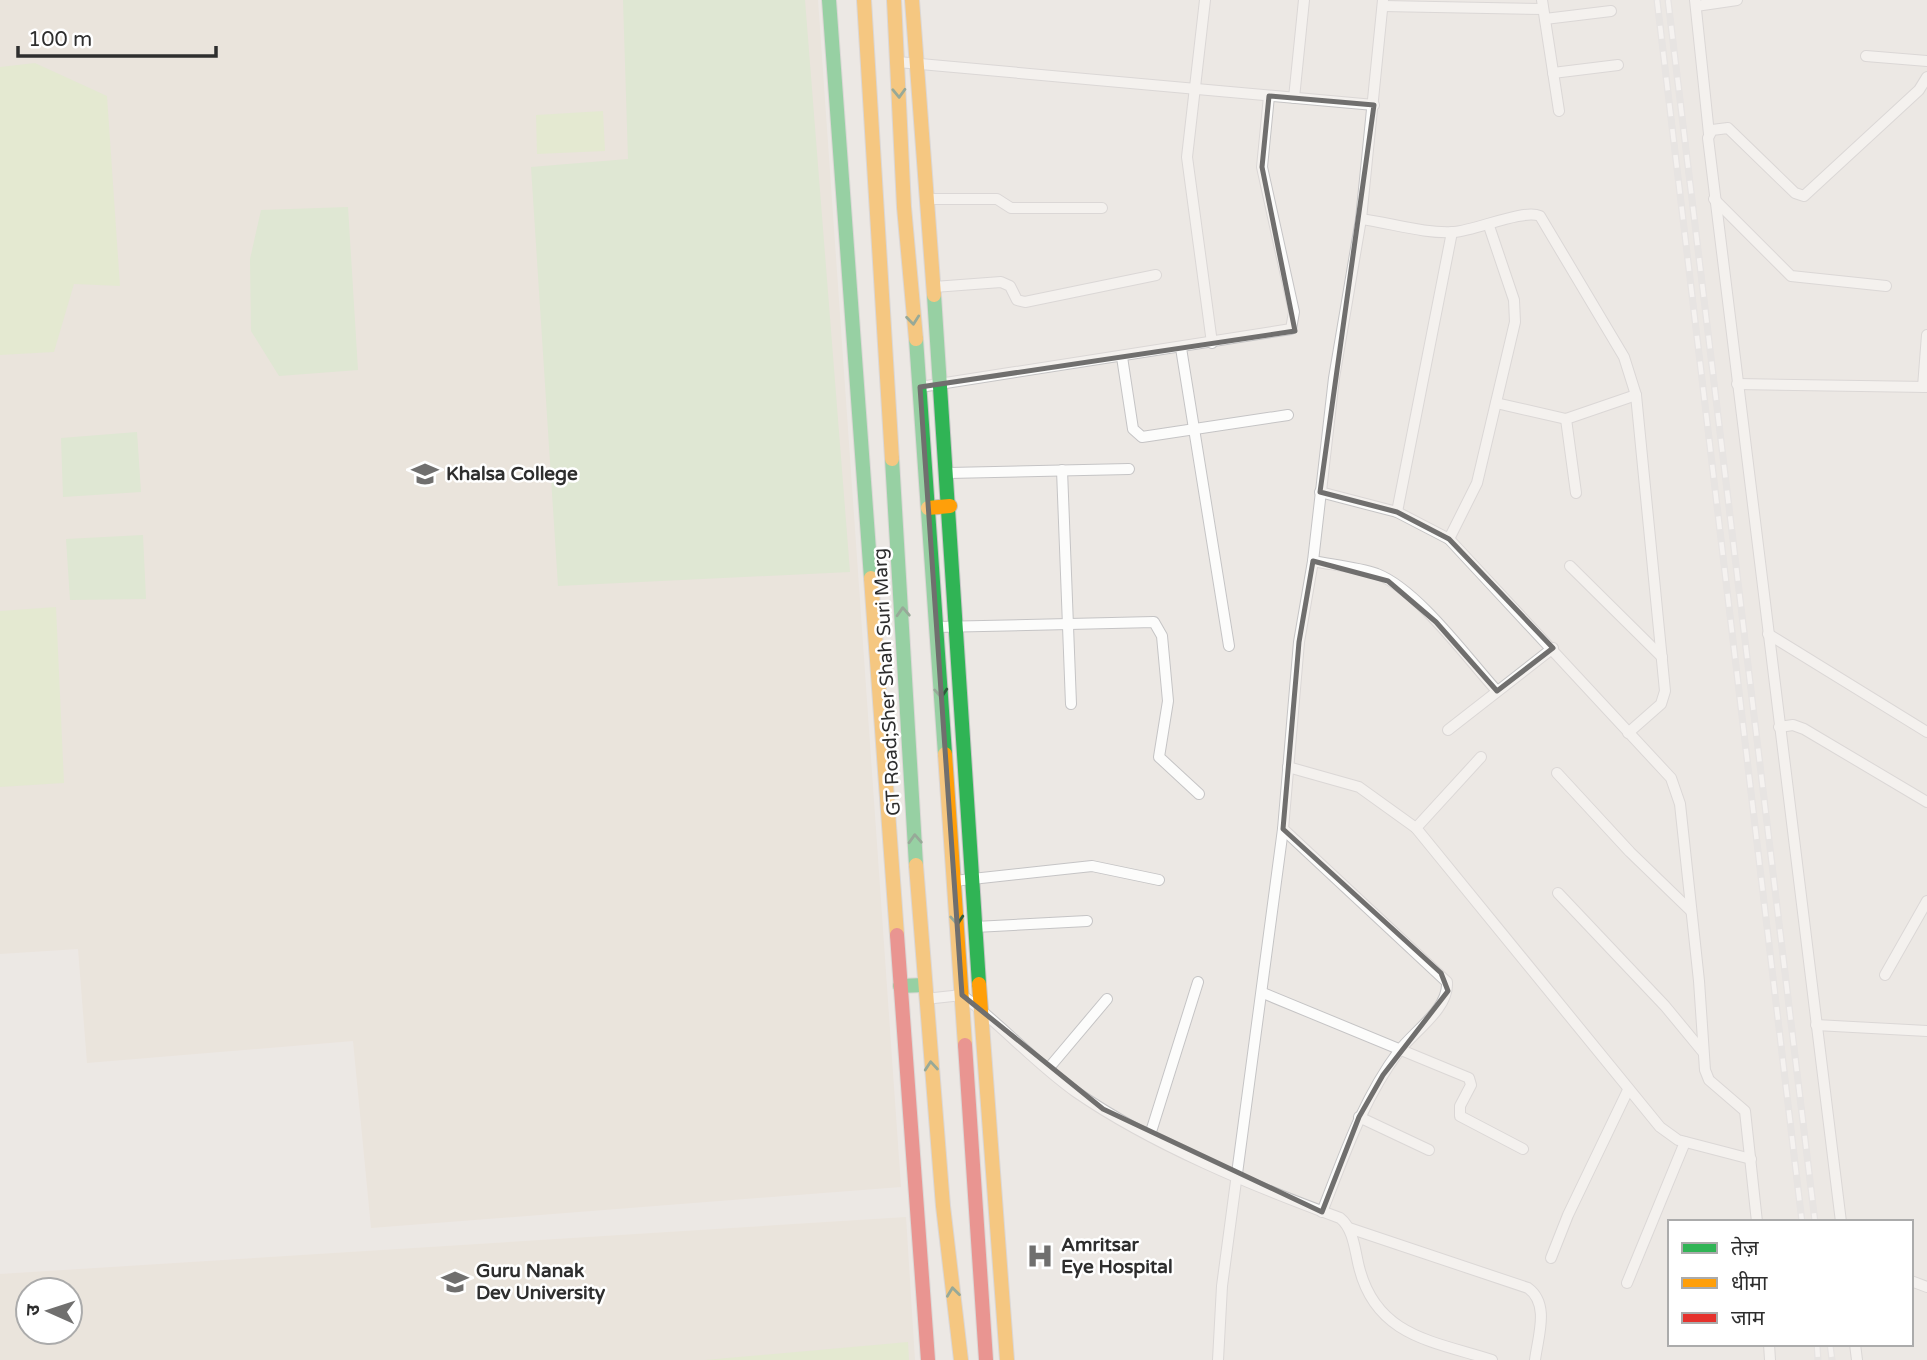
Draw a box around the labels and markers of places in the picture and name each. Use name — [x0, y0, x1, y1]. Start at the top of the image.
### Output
school or university icon: Khalsa College — [410, 459, 440, 489]
place label: Khalsa College — [446, 463, 578, 486]
place label: Amritsar Eye Hospital — [1061, 1234, 1173, 1279]
hospital icon: Amritsar Eye Hospital — [1025, 1241, 1055, 1271]
place label: Guru Nanak Dev University — [476, 1260, 606, 1305]
school or university icon: Guru Nanak Dev University — [440, 1267, 470, 1297]

